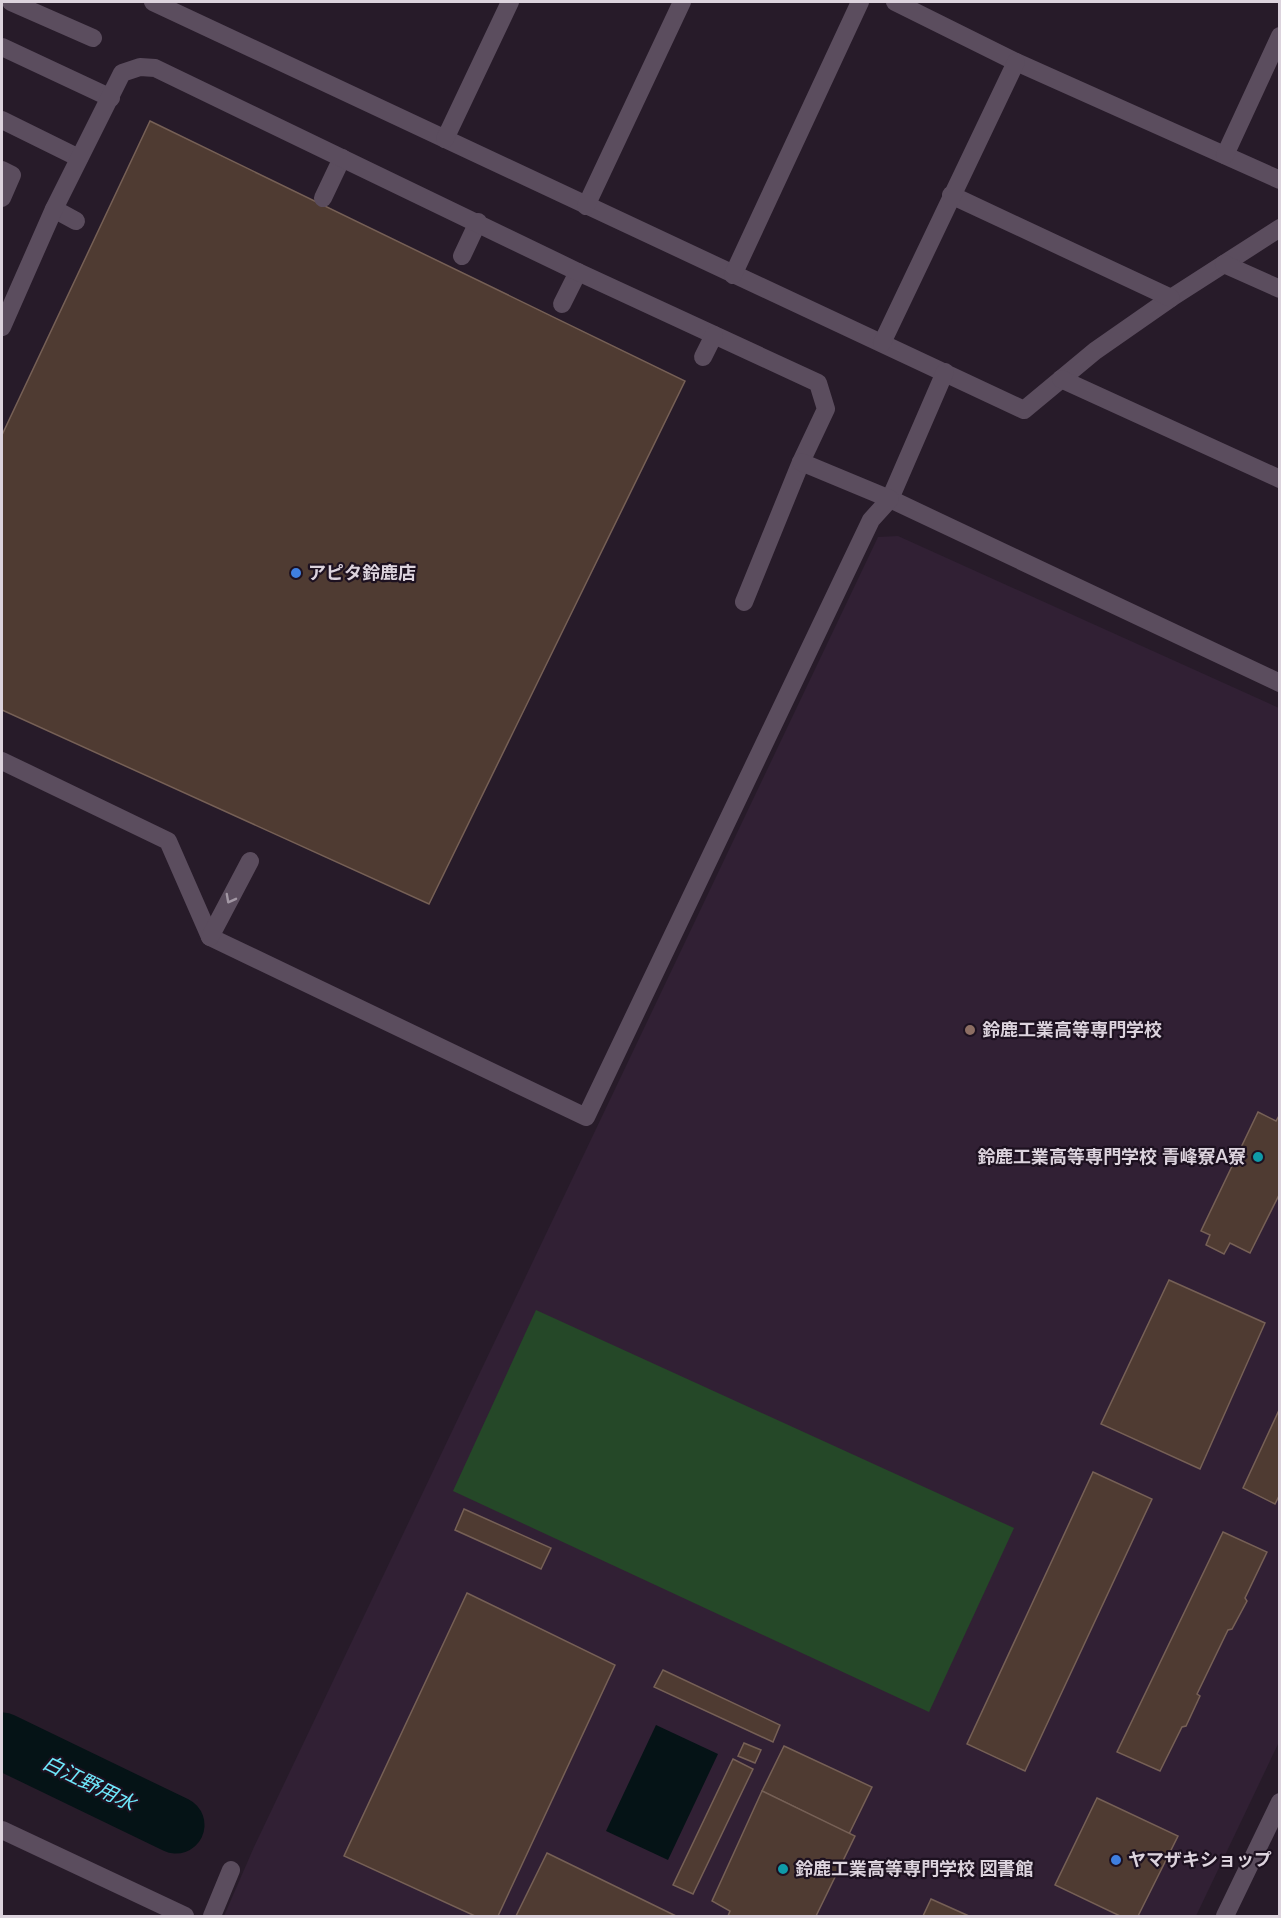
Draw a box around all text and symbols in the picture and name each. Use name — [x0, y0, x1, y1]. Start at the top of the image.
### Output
place label: アピタ鈴鹿店 — [308, 561, 416, 583]
marker: アピタ鈴鹿店 — [289, 566, 303, 580]
one-way arrow — [226, 893, 237, 904]
place label: 鈴鹿工業高等専門学校 — [982, 1018, 1162, 1040]
marker: 鈴鹿工業高等専門学校 — [963, 1023, 977, 1037]
place label: 鈴鹿工業高等専門学校 青峰寮A寮 — [977, 1145, 1246, 1167]
marker: 鈴鹿工業高等専門学校 青峰寮A寮 — [1251, 1150, 1265, 1164]
water label: 白江野用水 — [39, 1749, 141, 1816]
place label: ヤマザキショップ — [1128, 1848, 1272, 1870]
marker: ヤマザキショップ — [1109, 1853, 1123, 1867]
place label: 鈴鹿工業高等専門学校 図書館 — [795, 1857, 1033, 1879]
marker: 鈴鹿工業高等専門学校 図書館 — [776, 1862, 790, 1876]

